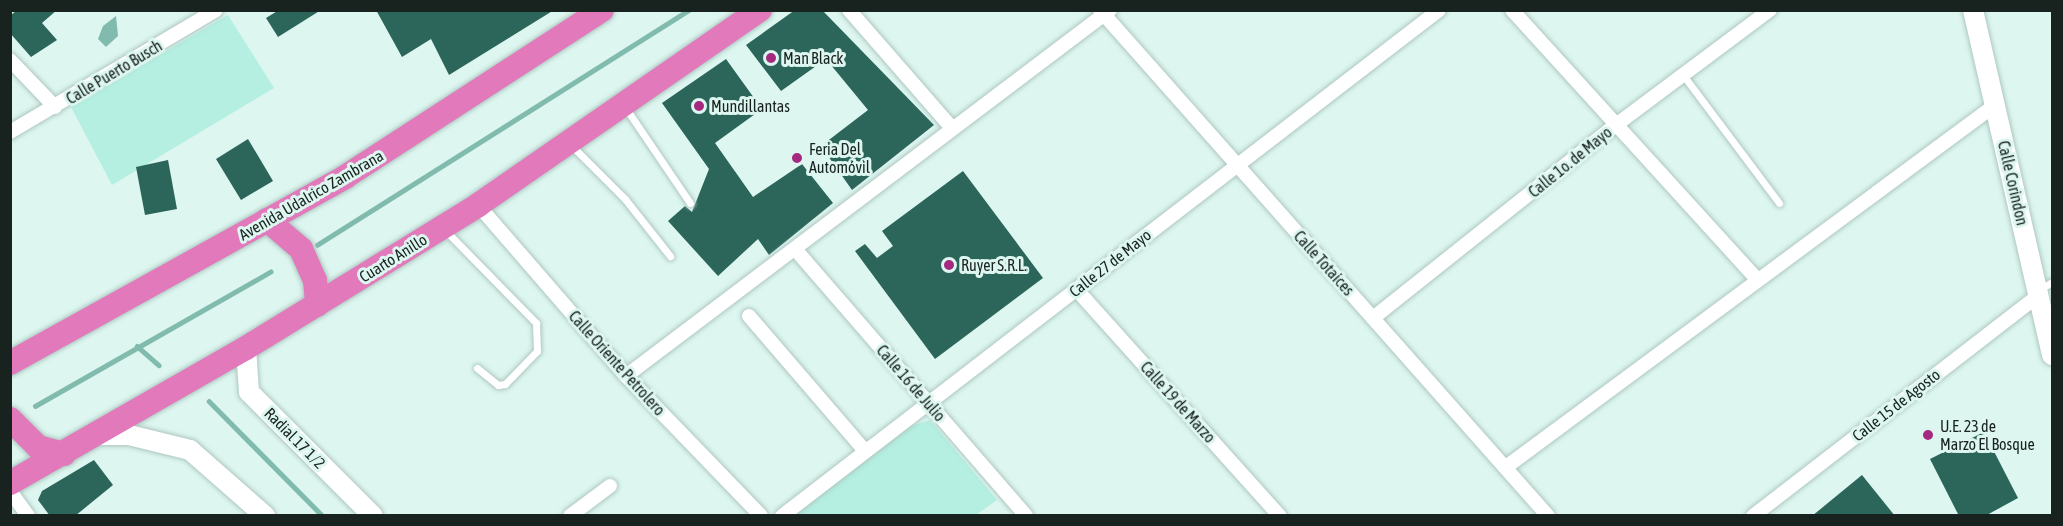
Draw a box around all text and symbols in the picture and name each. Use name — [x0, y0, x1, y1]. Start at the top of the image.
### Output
street label: Calle Puerto Busch — [63, 36, 165, 108]
place label: Man Black — [783, 48, 843, 68]
marker: Man Black — [764, 51, 778, 65]
place label: Mundillantas — [711, 96, 790, 116]
marker: Mundillantas — [692, 99, 706, 113]
street label: Calle 1o. de Mayo — [1524, 123, 1616, 201]
place label: Feria Del Automóvil — [809, 139, 870, 177]
street label: Calle Corindon — [1994, 139, 2032, 227]
street label: Avenida Udalrico Zambrana — [235, 146, 387, 244]
marker: Feria Del Automóvil — [790, 151, 804, 165]
street label: Calle 27 de Mayo — [1065, 225, 1155, 301]
street label: Calle Totaíces — [1290, 227, 1358, 299]
street label: Cuarto Anillo — [356, 230, 430, 286]
place label: Ruyer S.R.L. — [961, 255, 1027, 275]
marker: Ruyer S.R.L. — [942, 258, 956, 272]
street label: Calle Oriente Petrolero — [565, 307, 669, 419]
street label: Calle 16 de Julio — [873, 341, 949, 425]
street label: Calle 19 de Marzo — [1137, 357, 1219, 447]
street label: Calle 15 de Agosto — [1848, 365, 1944, 445]
street label: Radial 17 1/2 — [261, 404, 329, 472]
place label: U.E. 23 de Marzo El Bosque — [1940, 416, 2035, 454]
marker: U.E. 23 de Marzo El Bosque — [1921, 428, 1935, 442]

